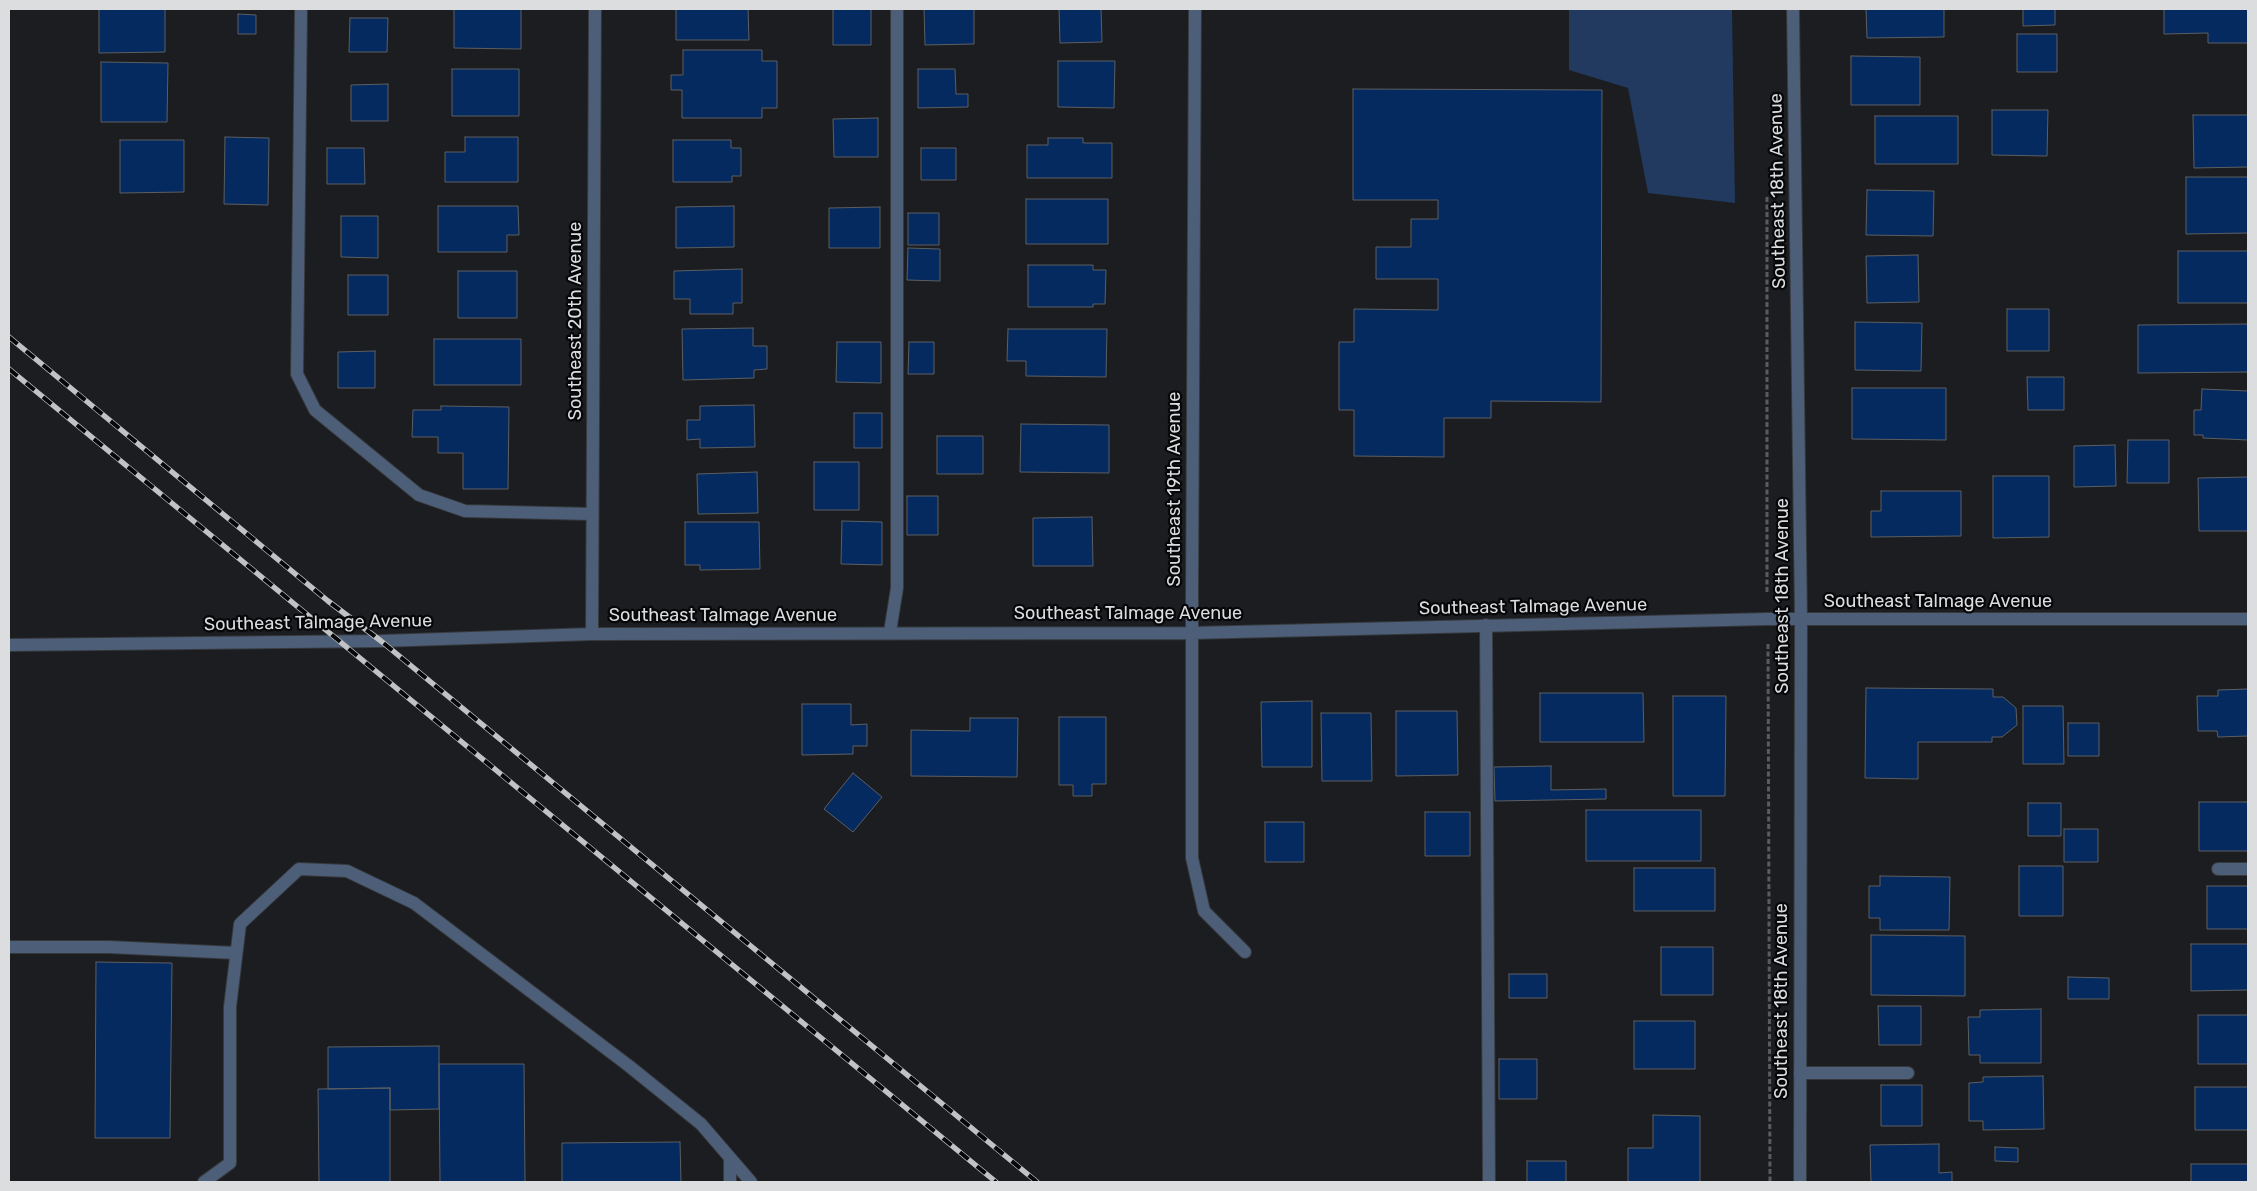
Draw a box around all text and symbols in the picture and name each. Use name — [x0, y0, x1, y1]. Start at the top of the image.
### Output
street label: Southeast 18th Avenue — [1765, 93, 1791, 289]
street label: Southeast 20th Avenue — [565, 222, 587, 420]
street label: Southeast 19th Avenue — [1164, 392, 1186, 586]
street label: Southeast 18th Avenue — [1772, 498, 1794, 694]
street label: Southeast Talmage Avenue — [1824, 591, 2052, 613]
street label: Southeast Talmage Avenue — [1419, 594, 1647, 620]
street label: Southeast Talmage Avenue — [1014, 603, 1242, 625]
street label: Southeast Talmage Avenue — [609, 605, 837, 627]
street label: Southeast Talmage Avenue — [204, 610, 432, 636]
street label: Southeast 18th Avenue — [1771, 903, 1793, 1099]

